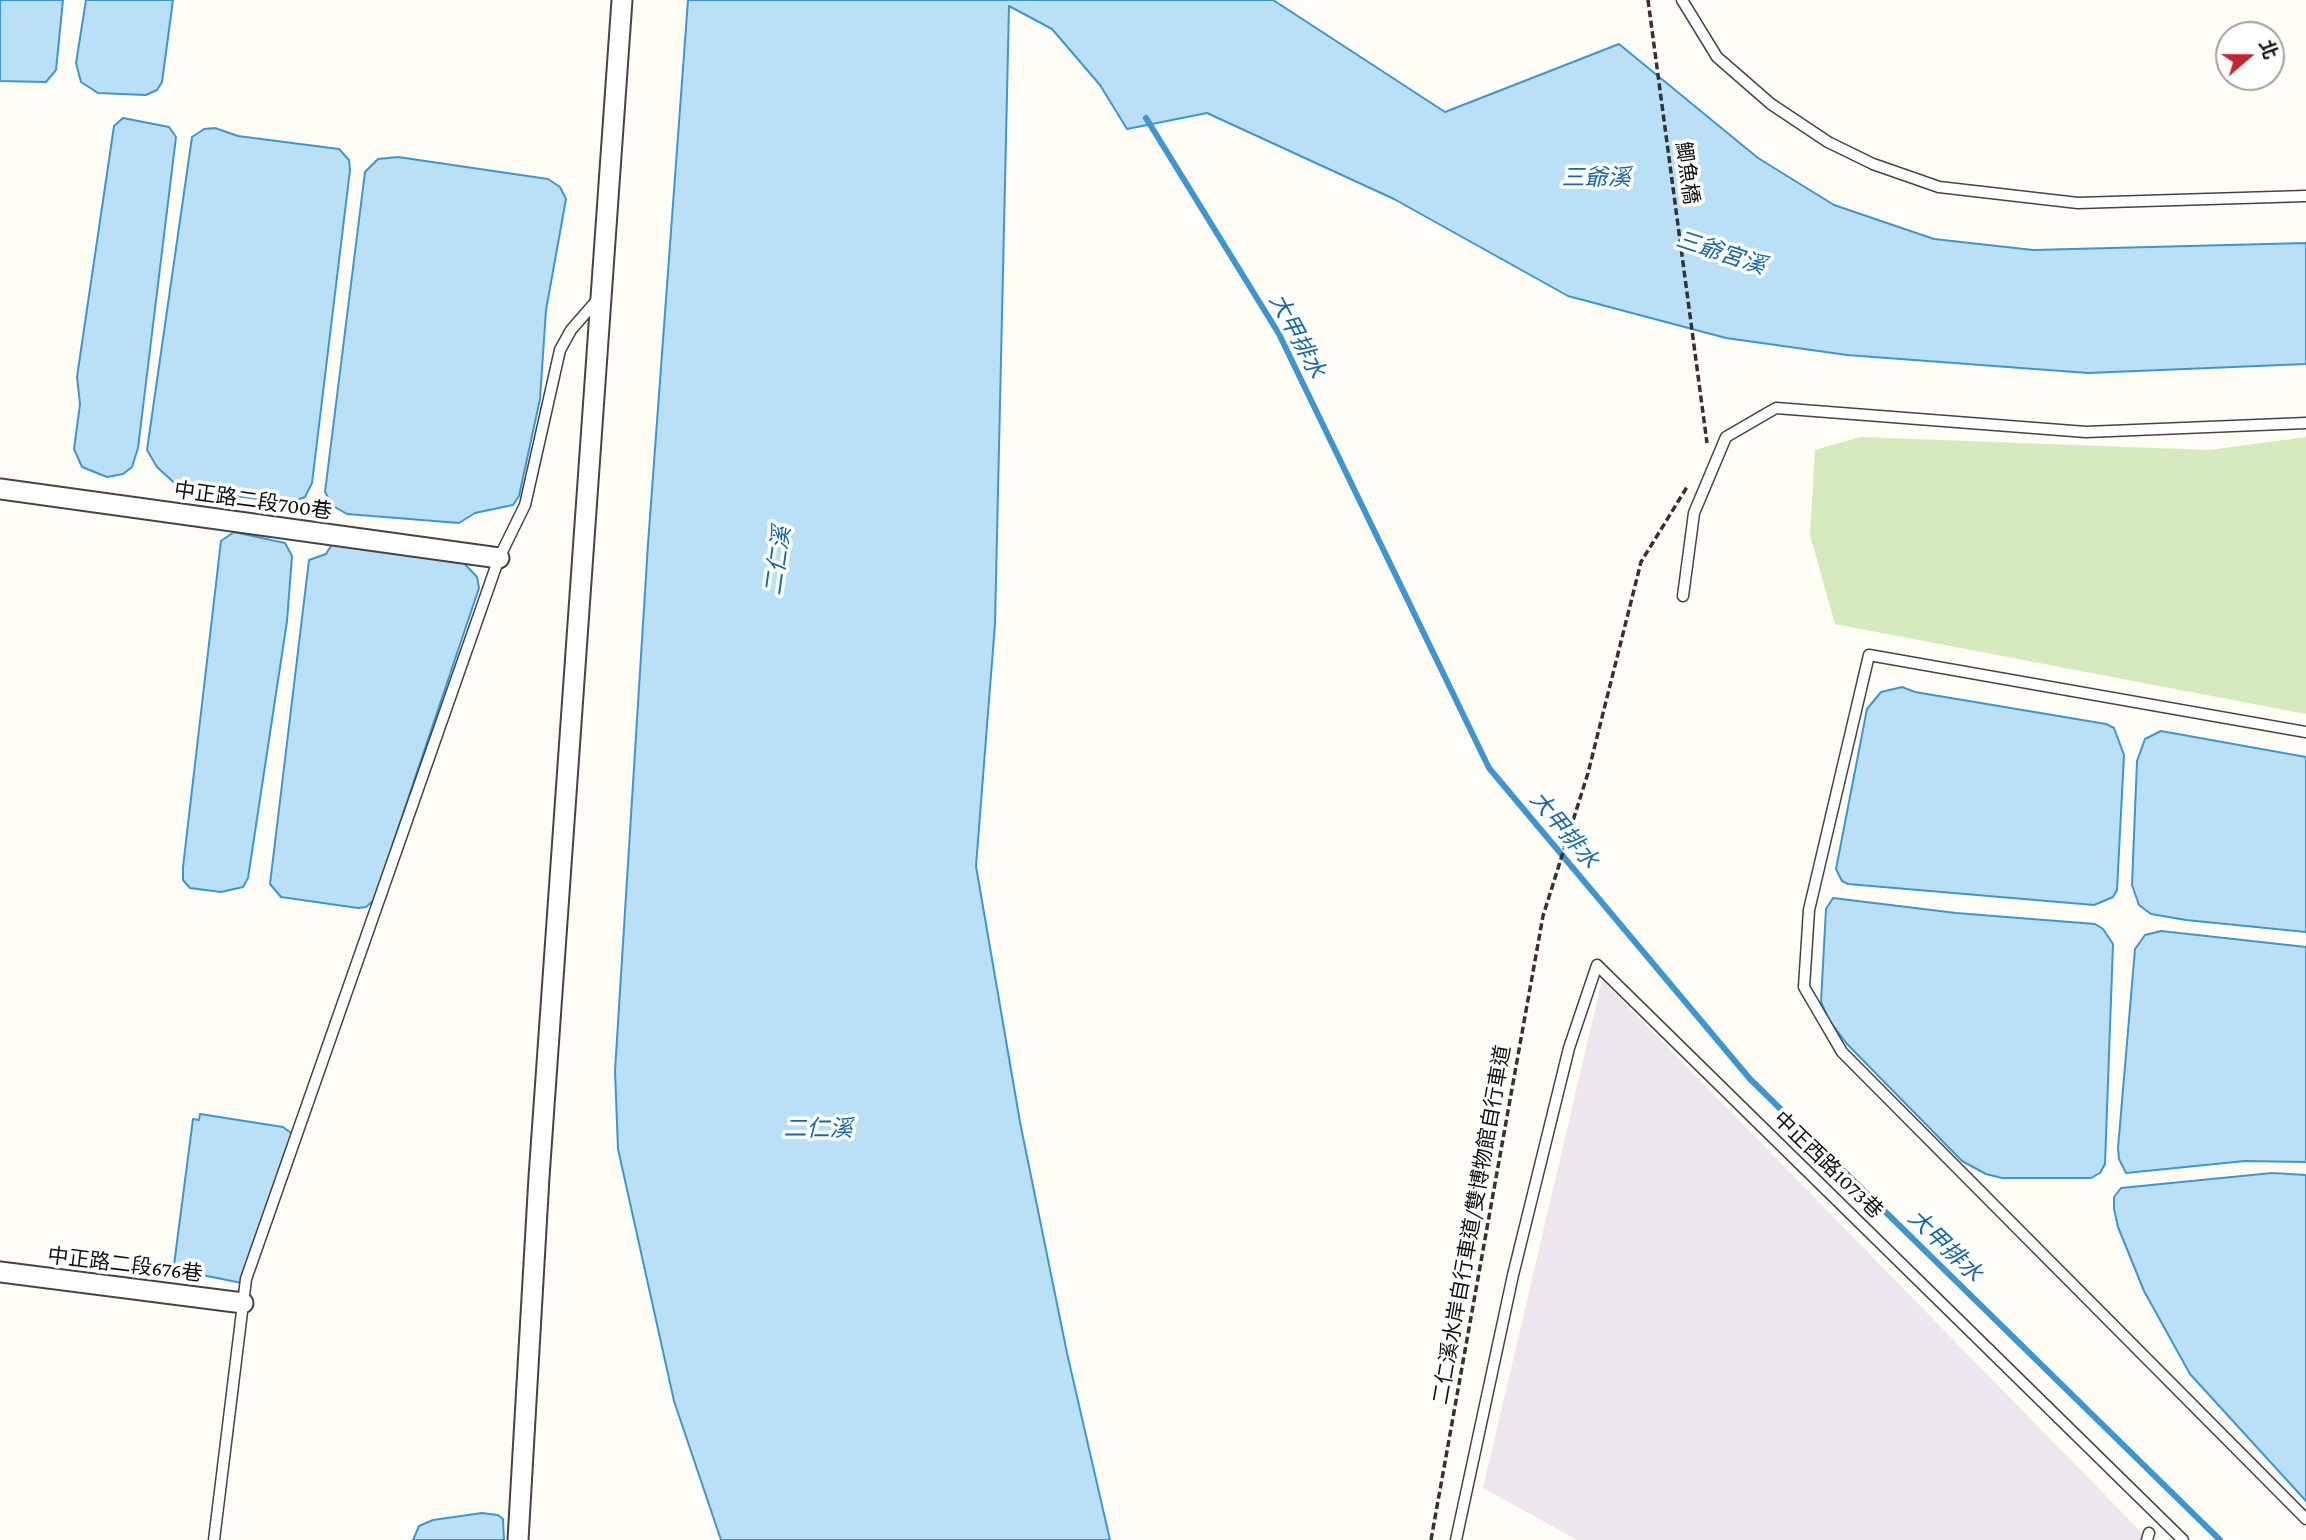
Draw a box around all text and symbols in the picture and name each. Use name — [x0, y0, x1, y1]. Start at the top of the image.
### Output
north arrow — [2215, 21, 2285, 91]
text: 北 — [2255, 37, 2281, 62]
street label: 鯽魚橋 — [1670, 140, 1704, 206]
water label: 三爺溪 — [1562, 164, 1630, 192]
water label: 三爺宮溪 — [1673, 226, 1769, 280]
water label: 大甲排水 — [1263, 289, 1331, 383]
street label: 中正路二段700巷 — [172, 477, 334, 525]
water label: 二仁溪 — [760, 525, 796, 597]
water label: 大甲排水 — [1524, 786, 1604, 874]
street label: 二仁溪水岸自行車道/雙博物館自行車道 — [1428, 1043, 1516, 1407]
street label: 中正西路1073巷 — [1768, 1106, 1888, 1224]
water label: 二仁溪 — [784, 1115, 852, 1143]
water label: 大甲排水 — [1902, 1204, 1988, 1288]
street label: 中正路二段676巷 — [46, 1243, 204, 1287]

